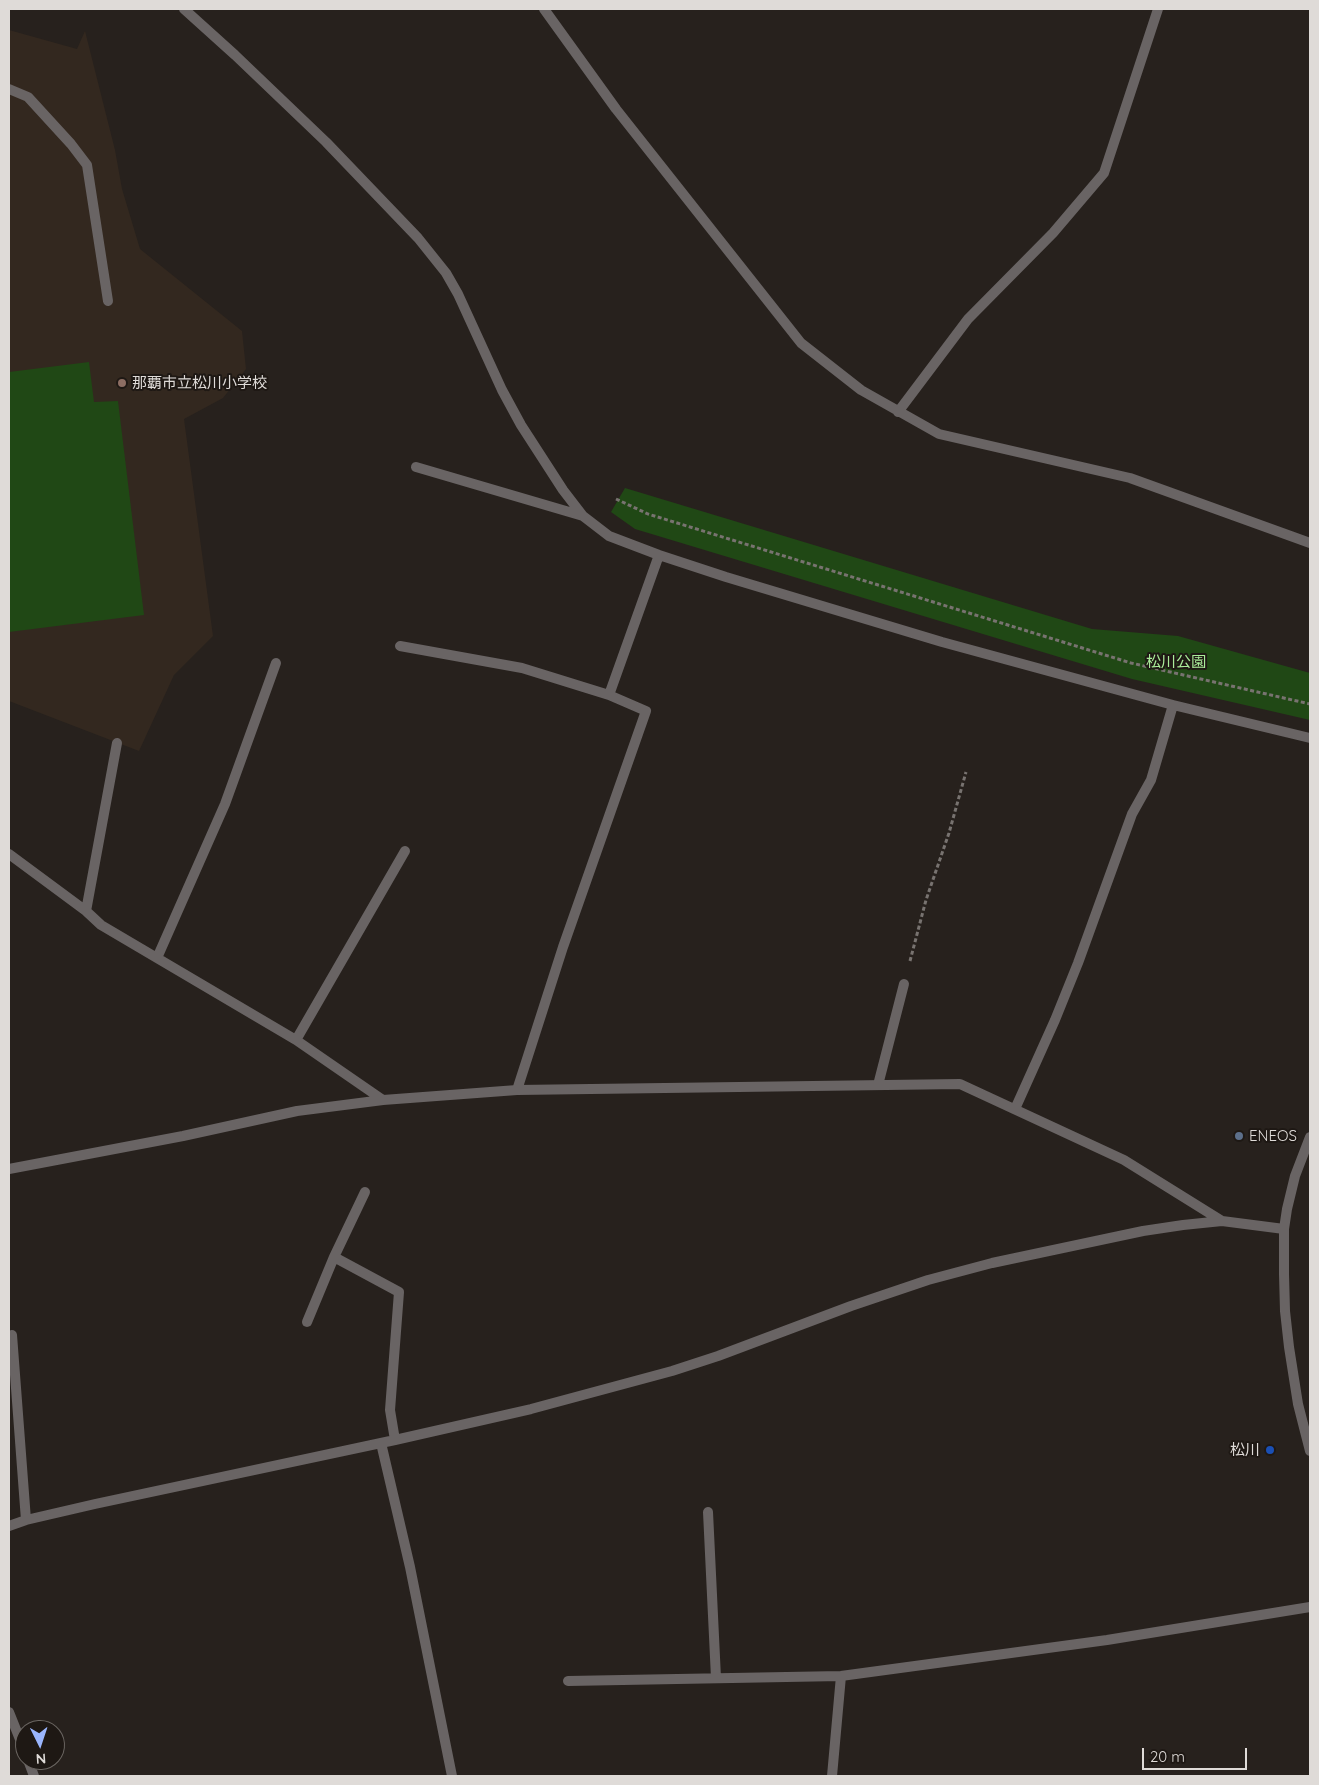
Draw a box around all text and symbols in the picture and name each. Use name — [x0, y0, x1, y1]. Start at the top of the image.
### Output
place label: 那覇市立松川小学校 — [132, 374, 267, 392]
marker: 那覇市立松川小学校 — [116, 377, 128, 389]
park label: 松川公園 — [1146, 653, 1206, 671]
place label: ENEOS — [1249, 1127, 1297, 1145]
marker: ENEOS — [1233, 1130, 1245, 1142]
place label: 松川 — [1230, 1441, 1260, 1459]
marker: 松川 — [1264, 1444, 1276, 1456]
north arrow — [15, 1720, 65, 1770]
scale bar — [1144, 1738, 1249, 1770]
text: 20 m — [1150, 1747, 1185, 1766]
text: N — [35, 1750, 47, 1768]

